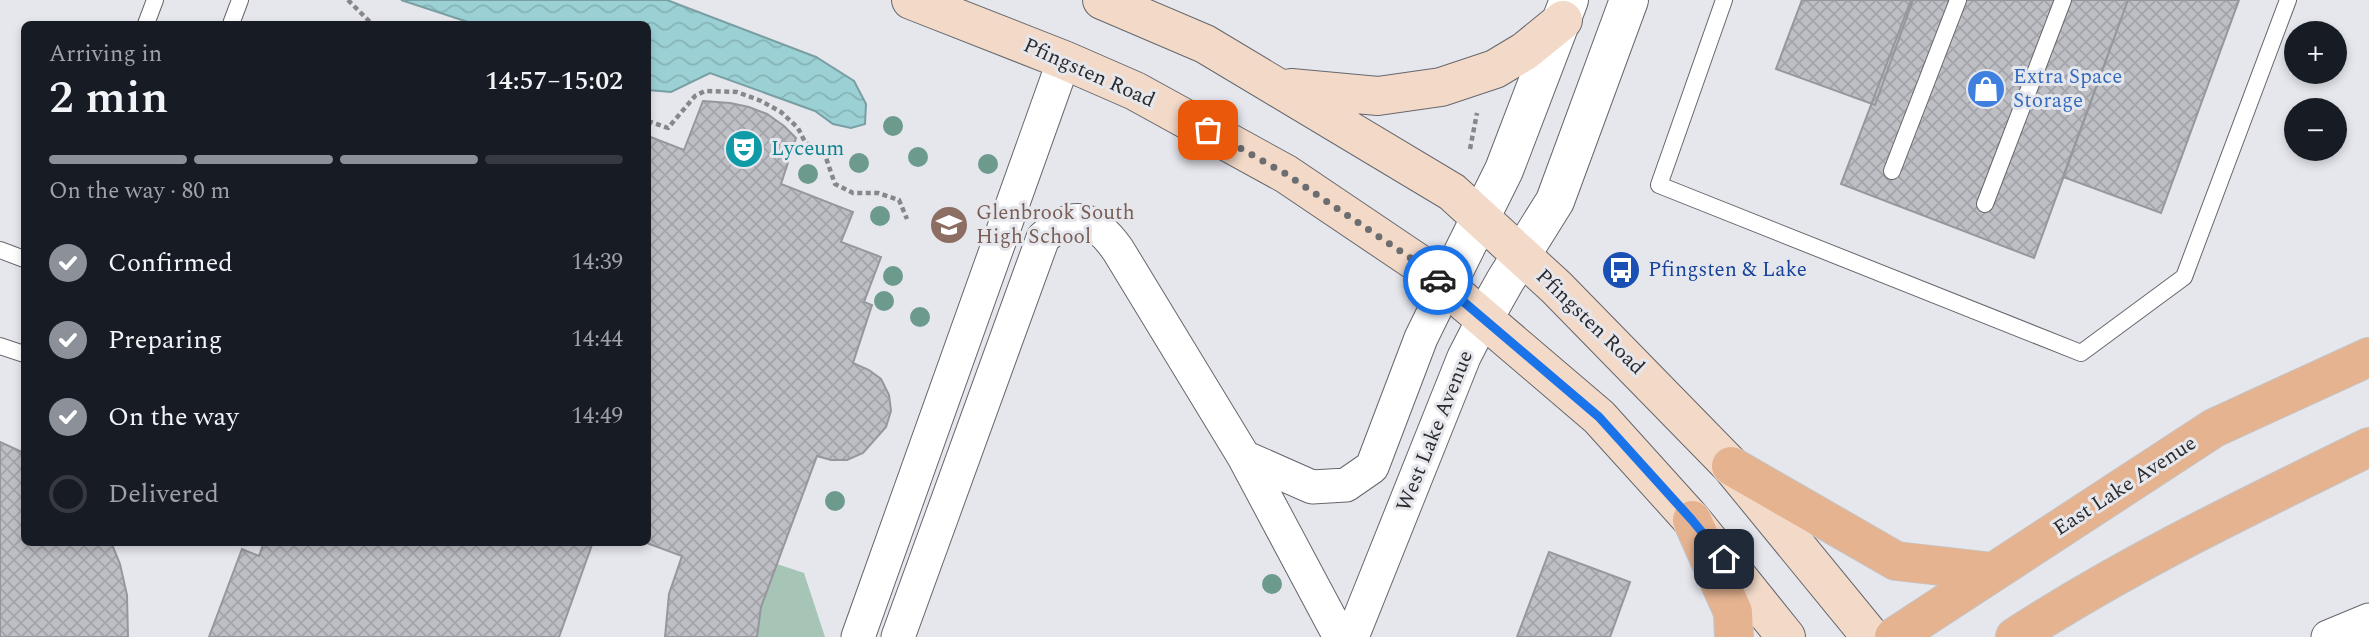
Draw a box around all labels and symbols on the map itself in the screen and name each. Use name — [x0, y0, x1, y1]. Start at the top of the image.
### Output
street label: Pfingsten Road — [1018, 30, 1160, 116]
place label: Extra Space Storage — [2013, 61, 2122, 117]
shop icon: Extra Space Storage — [1965, 68, 2007, 110]
pin — [1178, 100, 1238, 160]
theatre icon: Lyceum — [723, 128, 765, 170]
place label: Lyceum — [771, 133, 844, 165]
place label: Glenbrook South High School — [976, 197, 1135, 253]
school or university icon: Glenbrook South High School — [928, 204, 970, 246]
courier — [1403, 245, 1473, 315]
bus stop icon: Pfingsten & Lake — [1600, 249, 1642, 291]
place label: Pfingsten & Lake — [1648, 254, 1807, 286]
street label: Pfingsten Road — [1528, 261, 1652, 383]
street label: West Lake Avenue — [1388, 346, 1482, 516]
street label: East Lake Avenue — [2047, 428, 2203, 544]
pin — [1694, 529, 1754, 589]

